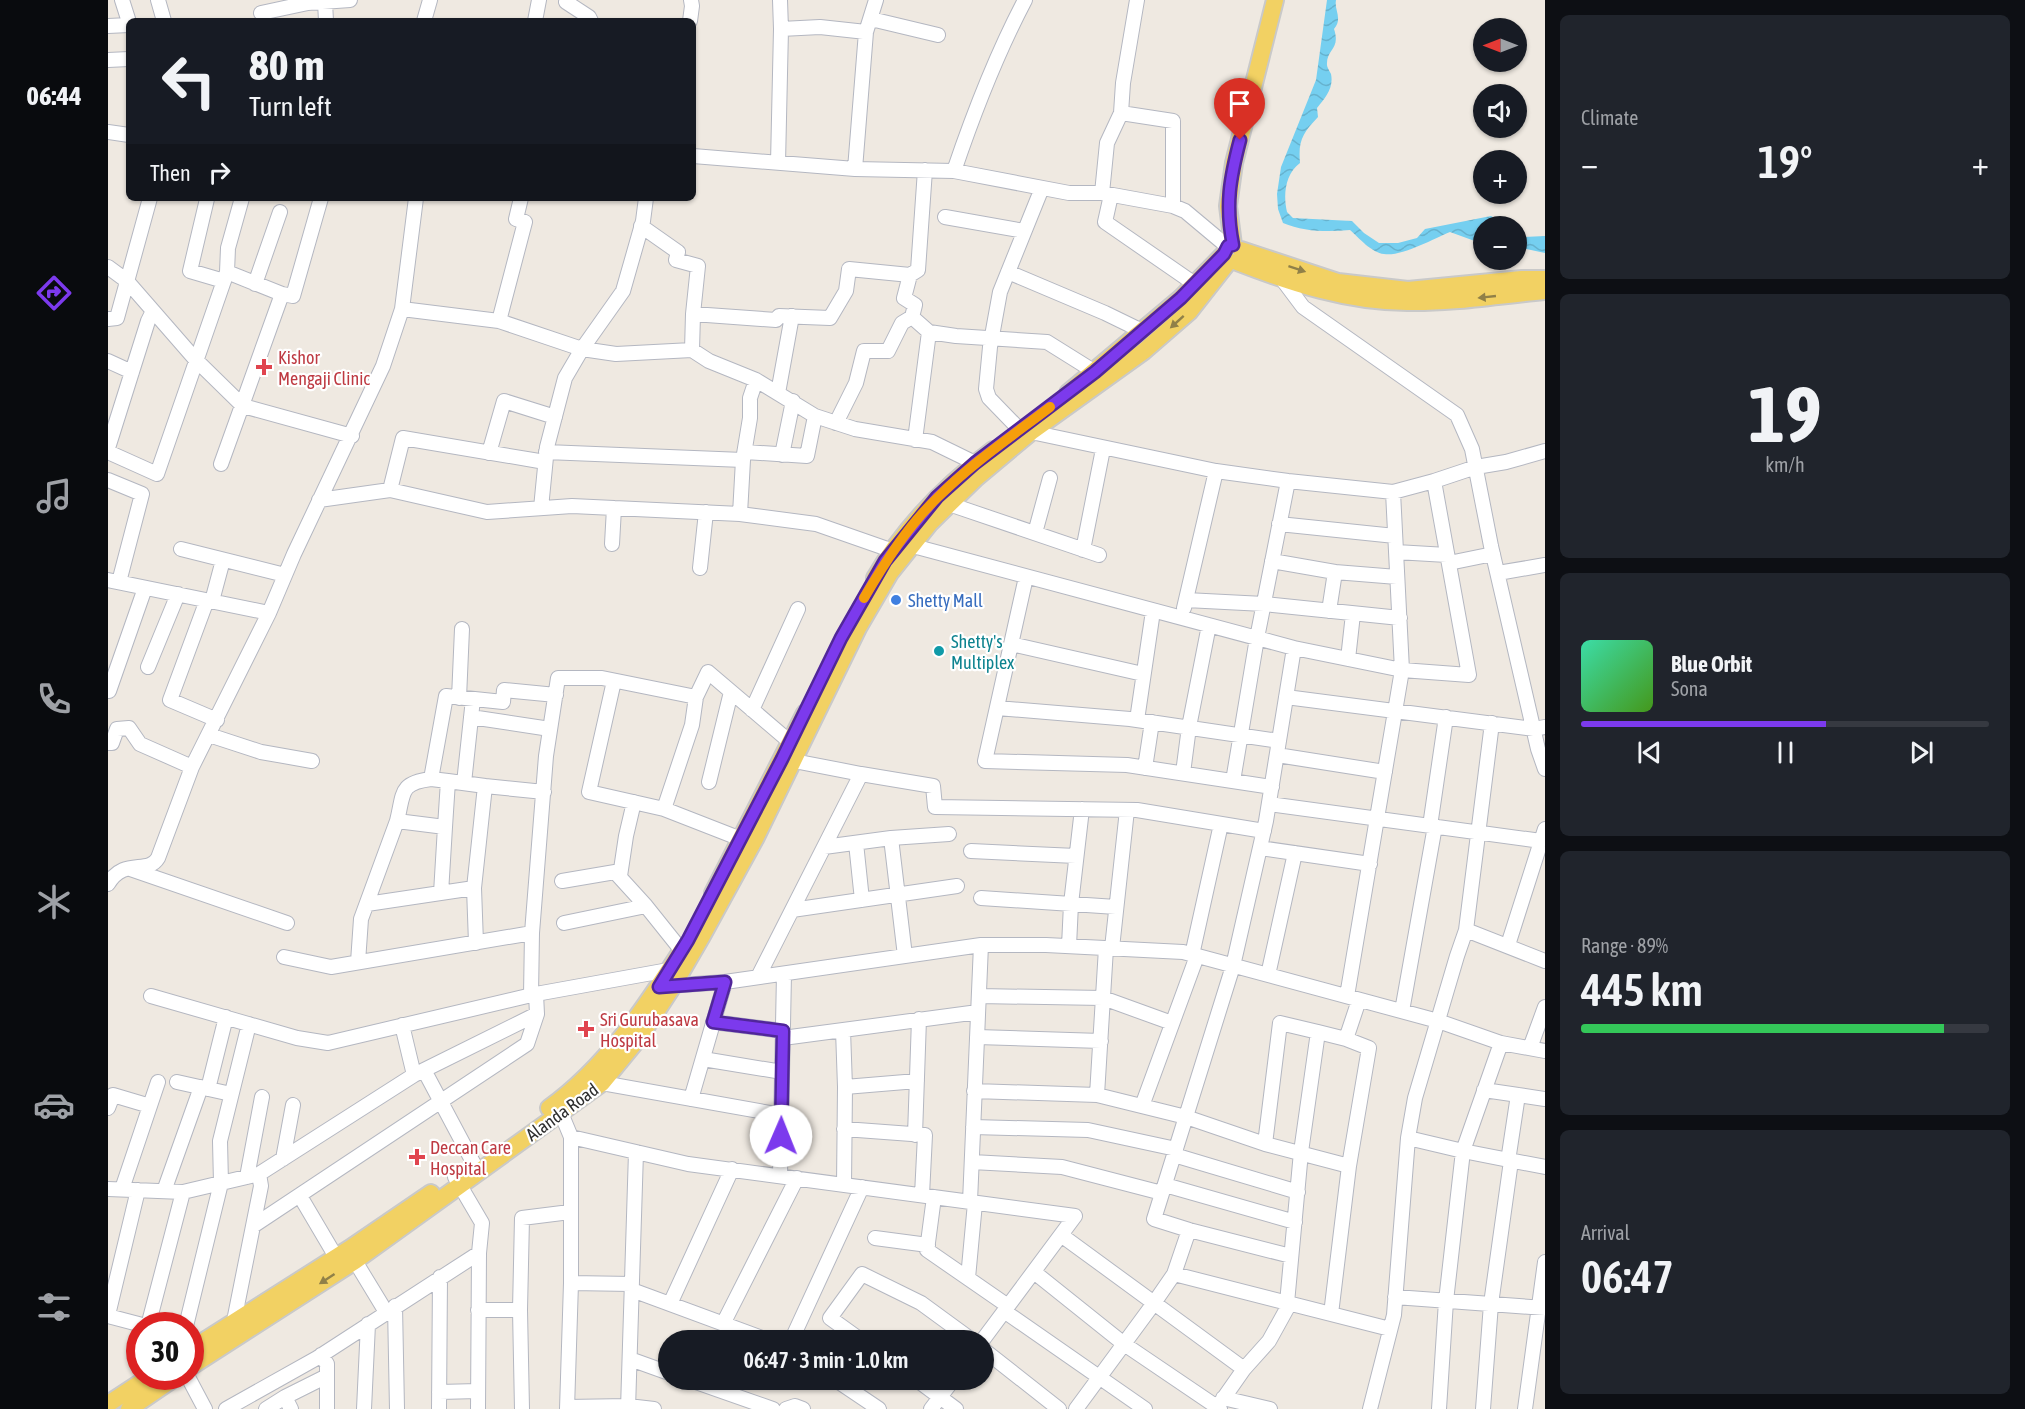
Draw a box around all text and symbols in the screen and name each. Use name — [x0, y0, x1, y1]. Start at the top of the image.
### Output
north arrow — [1473, 18, 1527, 72]
map controls — [1473, 18, 1527, 270]
text: 80 m — [249, 41, 324, 89]
icon: left — [150, 42, 228, 120]
pin — [1214, 78, 1265, 140]
text: 06:44 — [26, 80, 82, 111]
button: sound — [1473, 84, 1527, 138]
icon: arrive — [1223, 87, 1256, 120]
text: Turn left — [249, 91, 332, 122]
text: Climate — [1581, 106, 1638, 129]
text: 19° — [1758, 136, 1812, 188]
text: − — [1581, 144, 1598, 182]
text: + — [1972, 144, 1989, 182]
button: + — [1473, 150, 1527, 204]
icon: right — [203, 156, 236, 189]
text: Then — [150, 160, 191, 186]
button: − — [1473, 216, 1527, 270]
one-way arrow — [1288, 265, 1306, 274]
icon: directions — [33, 272, 75, 314]
one-way arrow — [1477, 292, 1496, 302]
one-way arrow — [1170, 315, 1185, 329]
place label: Kishor Mengaji Clinic — [278, 347, 370, 389]
marker: Kishor Mengaji Clinic — [255, 358, 273, 376]
text: 19 — [1748, 369, 1822, 459]
text: km/h — [1765, 453, 1805, 476]
icon: music — [33, 475, 75, 517]
place label: Shetty Mall — [908, 590, 983, 611]
marker: Shetty Mall — [889, 593, 903, 607]
place label: Shetty's Multiplex — [951, 631, 1014, 673]
marker: Shetty's Multiplex — [932, 644, 946, 658]
text: Blue Orbit — [1671, 651, 1752, 677]
text: Sona — [1671, 677, 1708, 700]
icon: phone — [33, 678, 75, 720]
icon: previous — [1633, 736, 1666, 769]
icon: pause — [1769, 736, 1802, 769]
icon: next — [1905, 736, 1938, 769]
icon: climate — [33, 881, 75, 923]
text: Range · 89% — [1581, 934, 1668, 957]
text: 445 km — [1581, 964, 1703, 1016]
place label: Sri Gurubasava Hospital — [600, 1009, 699, 1051]
marker: Sri Gurubasava Hospital — [577, 1020, 595, 1038]
street label: Alanda Road — [522, 1079, 602, 1145]
icon: car — [33, 1084, 75, 1126]
position arrow — [749, 1104, 813, 1168]
place label: Deccan Care Hospital — [430, 1137, 511, 1179]
marker: Deccan Care Hospital — [408, 1148, 426, 1166]
text: Arrival — [1581, 1221, 1630, 1244]
text: 06:47 — [1581, 1251, 1674, 1303]
one-way arrow — [319, 1273, 335, 1284]
icon: filters — [33, 1286, 75, 1328]
speed limit sign: 30 — [126, 1312, 204, 1390]
text: 06:47 · 3 min · 1.0 km — [744, 1347, 908, 1373]

